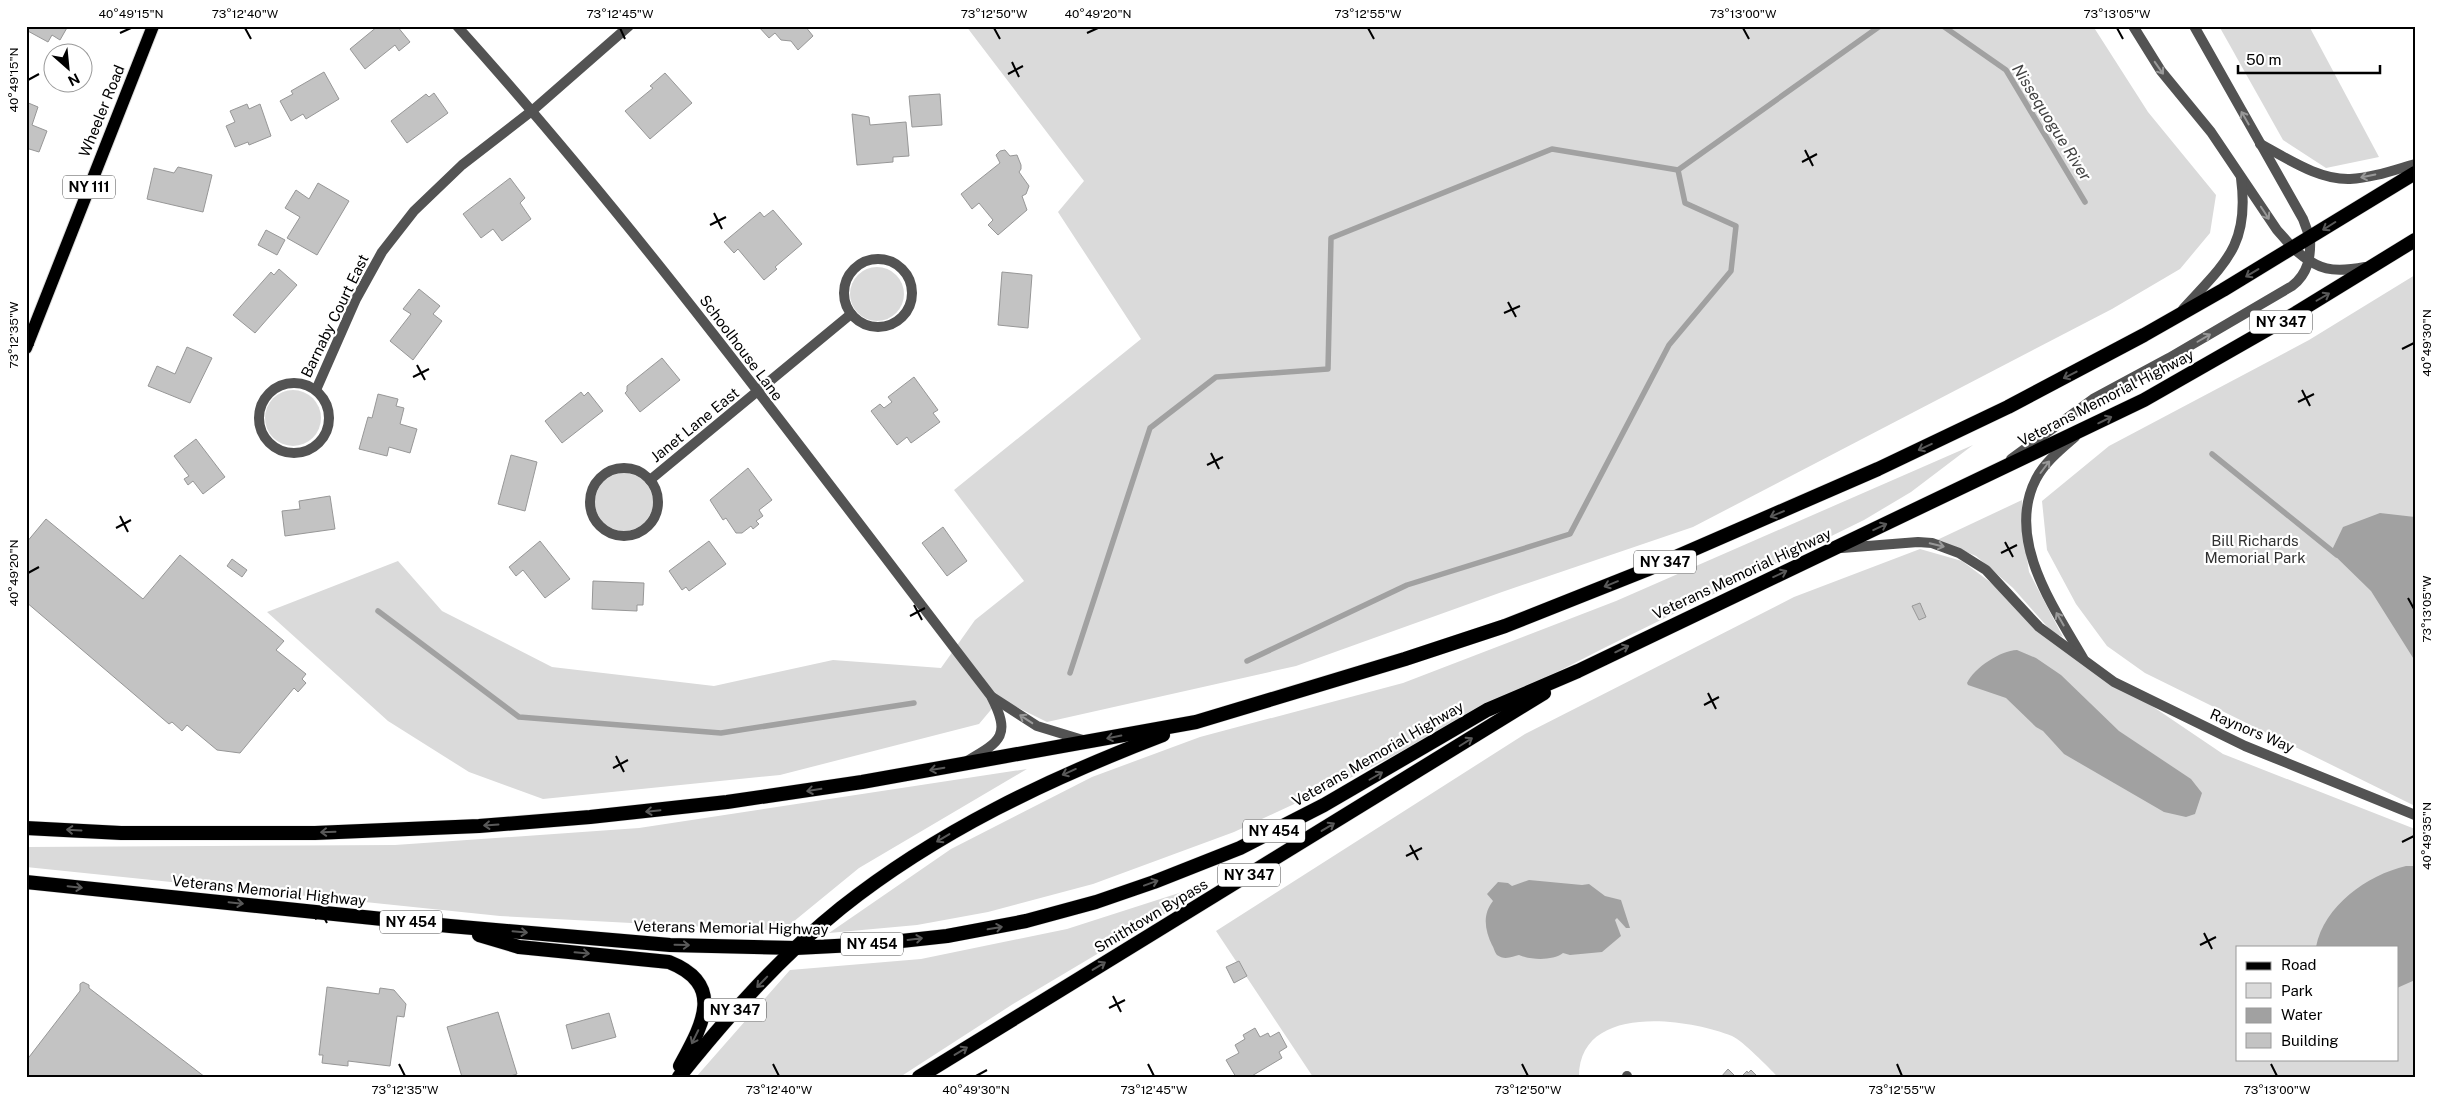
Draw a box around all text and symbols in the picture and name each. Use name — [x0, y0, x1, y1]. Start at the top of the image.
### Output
text: 40°49'15"N — [98, 7, 164, 21]
text: 73°12'40"W — [212, 7, 279, 21]
text: 73°12'45"W — [587, 7, 654, 21]
text: 73°12'50"W — [961, 7, 1028, 21]
text: 40°49'20"N — [1064, 7, 1132, 21]
text: 73°12'55"W — [1334, 7, 1402, 21]
text: 73°13'00"W — [1710, 7, 1777, 21]
text: 73°13'05"W — [2083, 7, 2151, 21]
north arrow — [42, 42, 92, 92]
scale bar — [2238, 42, 2381, 74]
text: 40°49'15"N — [7, 47, 21, 113]
text: 50 m — [2246, 51, 2281, 68]
water label: Nissequogue River — [2008, 60, 2096, 185]
one-way arrow — [2154, 60, 2164, 74]
street label: Wheeler Road — [75, 62, 128, 159]
text: N — [65, 70, 82, 89]
one-way arrow — [2240, 111, 2250, 126]
one-way arrow — [2360, 172, 2376, 182]
road number: NY 111 — [63, 176, 115, 198]
one-way arrow — [2259, 206, 2270, 220]
one-way arrow — [2322, 221, 2336, 231]
street label: Barnaby Court East — [297, 251, 372, 380]
one-way arrow — [2245, 269, 2259, 279]
street label: Schoolhouse Lane — [696, 292, 787, 404]
one-way arrow — [2315, 292, 2330, 302]
text: 73°12'35"W — [7, 301, 21, 368]
text: 40°49'30"N — [2420, 309, 2434, 377]
road number: NY 347 — [2250, 311, 2312, 334]
one-way arrow — [2196, 333, 2210, 343]
street label: Veterans Memorial Highway — [2015, 346, 2197, 449]
one-way arrow — [2063, 371, 2078, 380]
street label: Janet Lane East — [647, 384, 742, 465]
one-way arrow — [2098, 414, 2113, 424]
one-way arrow — [1918, 443, 1933, 453]
one-way arrow — [2040, 460, 2050, 474]
one-way arrow — [1770, 509, 1785, 519]
one-way arrow — [1872, 522, 1887, 532]
street label: Veterans Memorial Highway — [1650, 525, 1834, 622]
park label: Bill Richards Memorial Park — [2204, 532, 2306, 566]
text: 40°49'20"N — [7, 539, 21, 607]
one-way arrow — [1928, 541, 1944, 550]
road number: NY 347 — [1634, 550, 1696, 574]
one-way arrow — [1772, 569, 1787, 578]
text: 73°13'05"W — [2420, 575, 2434, 643]
one-way arrow — [1604, 580, 1619, 590]
one-way arrow — [2055, 612, 2065, 626]
one-way arrow — [1614, 644, 1629, 653]
street label: Veterans Memorial Highway — [1289, 697, 1466, 810]
street label: Raynors Way — [2208, 705, 2297, 756]
one-way arrow — [1019, 714, 1033, 724]
one-way arrow — [1106, 733, 1122, 743]
one-way arrow — [1459, 736, 1473, 747]
one-way arrow — [929, 765, 945, 775]
one-way arrow — [1062, 768, 1077, 778]
one-way arrow — [1368, 770, 1383, 780]
one-way arrow — [806, 785, 822, 795]
text: 40°49'35"N — [2420, 802, 2434, 870]
one-way arrow — [645, 806, 661, 816]
road number: NY 454 — [1243, 819, 1305, 842]
one-way arrow — [483, 820, 499, 829]
one-way arrow — [1320, 821, 1334, 831]
one-way arrow — [66, 826, 82, 835]
one-way arrow — [321, 828, 337, 837]
one-way arrow — [937, 833, 951, 843]
road number: NY 347 — [1218, 864, 1280, 886]
street label: Veterans Memorial Highway — [171, 872, 367, 909]
street label: Smithtown Bypass — [1091, 875, 1210, 956]
one-way arrow — [1143, 878, 1158, 887]
one-way arrow — [66, 882, 82, 892]
one-way arrow — [228, 898, 244, 908]
road number: NY 454 — [380, 910, 442, 934]
street label: Veterans Memorial Highway — [633, 917, 829, 938]
one-way arrow — [986, 922, 1002, 932]
one-way arrow — [512, 928, 528, 937]
road number: NY 454 — [841, 932, 903, 956]
one-way arrow — [906, 934, 922, 944]
one-way arrow — [674, 941, 690, 950]
legend — [2236, 946, 2398, 1060]
one-way arrow — [574, 948, 590, 958]
text: Road — [2281, 956, 2317, 973]
one-way arrow — [1092, 961, 1106, 971]
one-way arrow — [756, 976, 768, 988]
text: Park — [2281, 982, 2313, 999]
road number: NY 347 — [704, 998, 766, 1022]
text: Water — [2281, 1006, 2323, 1023]
one-way arrow — [690, 1029, 700, 1044]
text: Building — [2281, 1032, 2339, 1049]
one-way arrow — [953, 1046, 967, 1056]
text: 73°12'35"W — [372, 1083, 439, 1097]
text: 73°12'40"W — [746, 1083, 813, 1097]
text: 40°49'30"N — [942, 1083, 1010, 1097]
text: 73°12'45"W — [1121, 1083, 1188, 1097]
text: 73°12'50"W — [1495, 1083, 1562, 1097]
text: 73°12'55"W — [1868, 1083, 1936, 1097]
text: 73°13'00"W — [2244, 1083, 2311, 1097]

